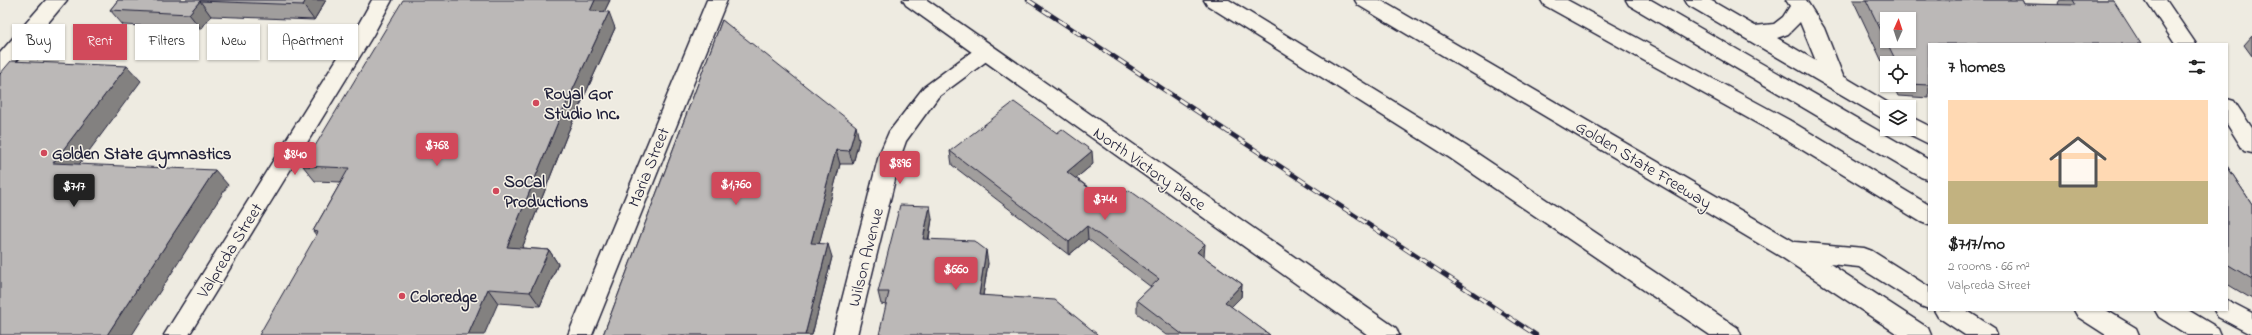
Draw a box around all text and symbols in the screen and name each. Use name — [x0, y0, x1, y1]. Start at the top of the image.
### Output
north arrow — [1880, 12, 1916, 48]
map controls — [1880, 12, 1916, 136]
chip: Buy — [12, 24, 65, 60]
chip: Rent — [73, 24, 127, 60]
chip: Filters — [135, 24, 199, 60]
chip: New — [207, 24, 260, 60]
chip: Apartment — [268, 24, 358, 60]
text: 7 homes — [1948, 55, 2006, 80]
button: locate — [1880, 56, 1916, 92]
icon: filters — [2186, 56, 2208, 78]
place label: Royal Gor Studio Inc. — [544, 82, 620, 127]
marker: Royal Gor Studio Inc. — [531, 98, 541, 108]
button: layers — [1880, 100, 1916, 136]
street label: Golden State Freeway — [1570, 115, 1716, 217]
street label: North Victory Place — [1087, 121, 1211, 219]
street label: Maria Street — [622, 124, 677, 211]
icon: home — [2042, 126, 2114, 198]
pin: $768 — [413, 133, 461, 167]
text: $768 — [425, 136, 449, 155]
place label: Golden State Gymnastics — [52, 142, 232, 169]
pin: $840 — [271, 142, 319, 176]
text: $840 — [283, 145, 307, 164]
marker: Golden State Gymnastics — [39, 148, 49, 158]
pin: $896 — [876, 151, 924, 185]
text: $896 — [889, 154, 911, 173]
place label: SoCal Productions — [504, 170, 589, 215]
pin: $1,760 — [703, 172, 769, 206]
pin: $717 — [50, 174, 98, 208]
text: $1,760 — [721, 175, 751, 194]
text: $717 — [63, 177, 85, 196]
marker: SoCal Productions — [491, 186, 501, 196]
pin: $744 — [1081, 187, 1129, 221]
text: $744 — [1093, 190, 1117, 209]
street label: Valpreda Street — [191, 198, 270, 304]
street label: Wilson Avenue — [842, 205, 891, 309]
text: $717/mo — [1948, 232, 2005, 257]
pin: $660 — [932, 257, 980, 291]
text: 2 rooms · 66 m² — [1948, 257, 2030, 276]
text: $660 — [944, 260, 968, 279]
text: Valpreda Street — [1948, 276, 2031, 295]
place label: Coloredge — [410, 285, 478, 312]
marker: Coloredge — [397, 291, 407, 301]

